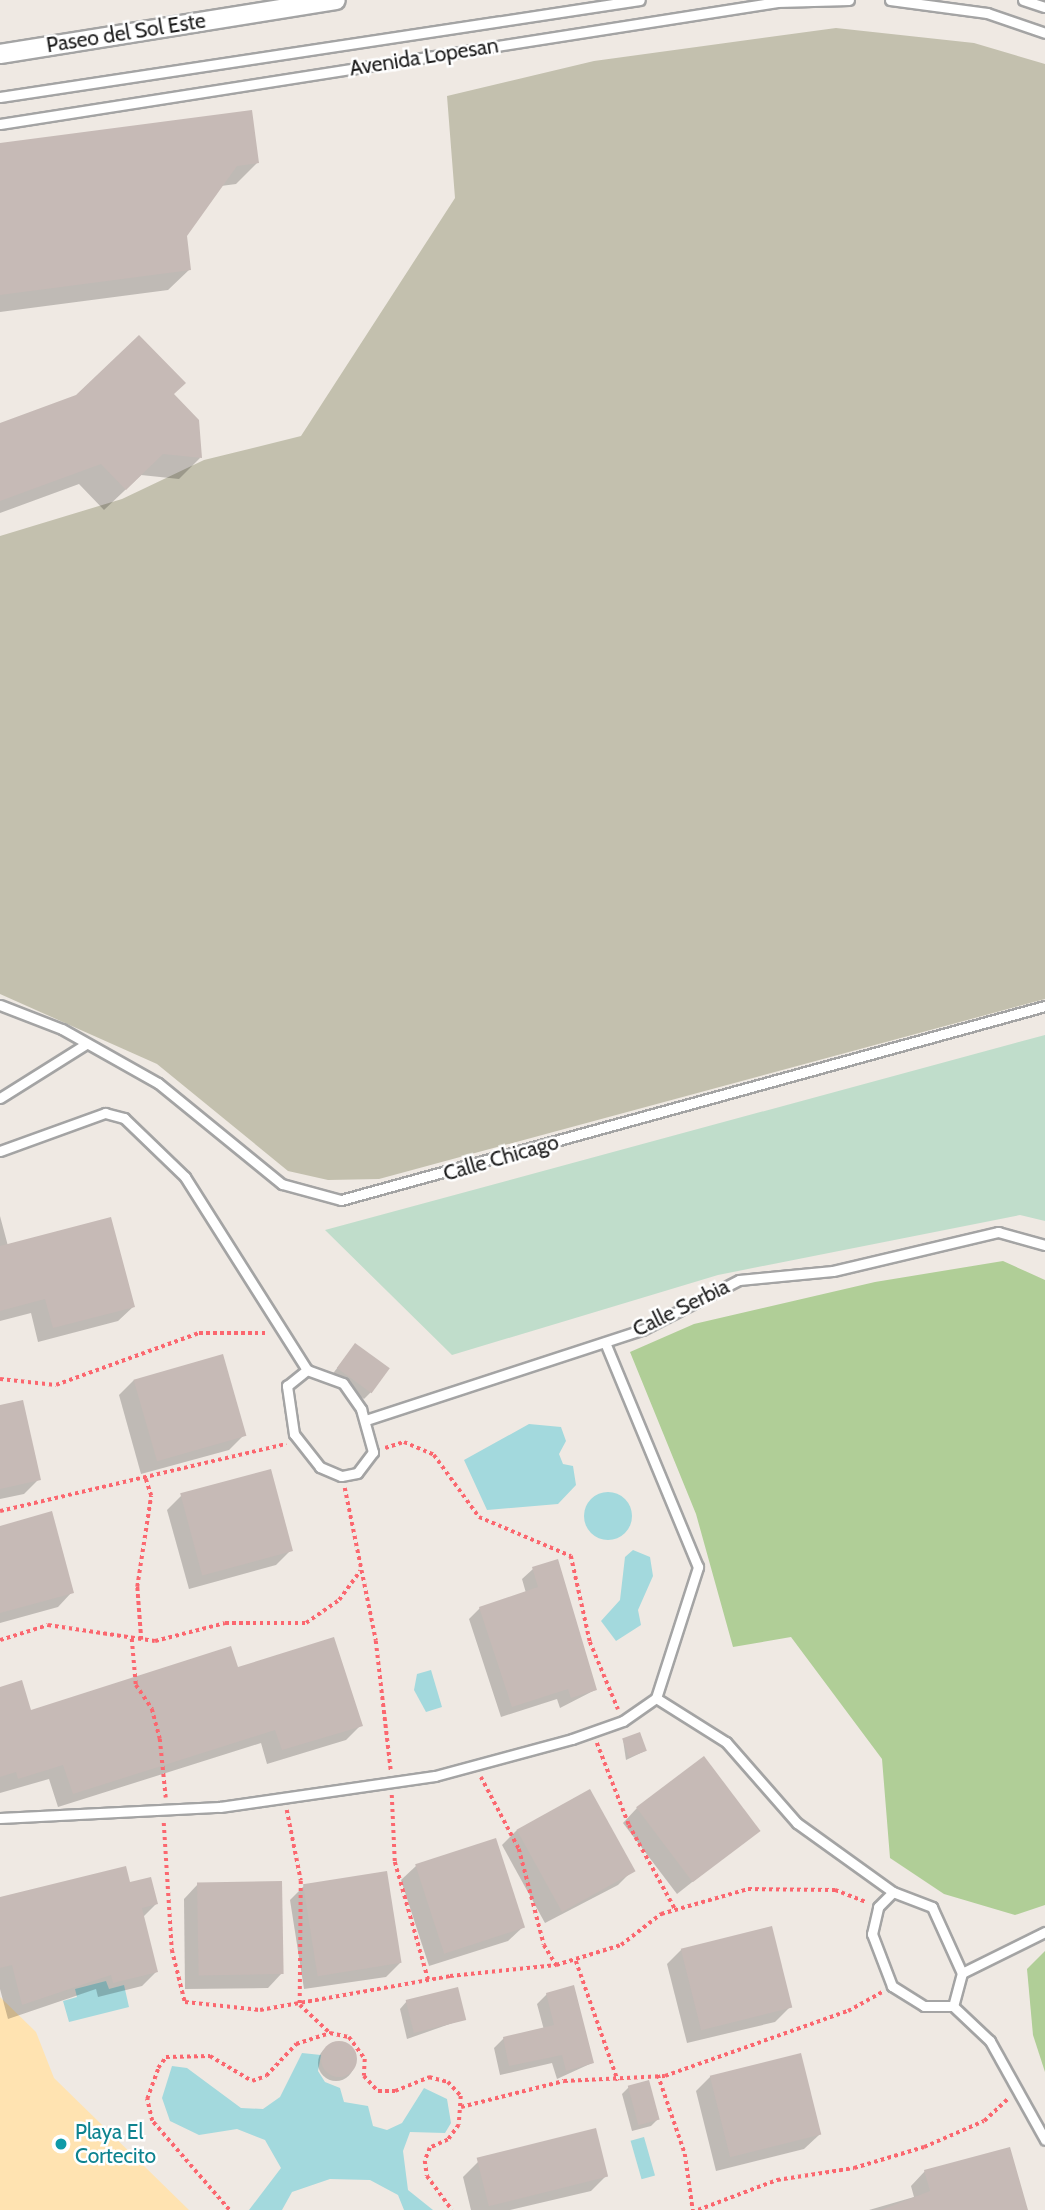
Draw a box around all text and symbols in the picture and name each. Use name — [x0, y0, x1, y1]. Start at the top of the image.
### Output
street label: Paseo del Sol Este — [44, 8, 208, 58]
street label: Avenida Lopesan — [348, 33, 500, 81]
street label: Calle Chicago — [440, 1130, 562, 1186]
street label: Calle Serbia — [629, 1274, 733, 1342]
place label: Playa El Cortecito — [75, 2119, 156, 2169]
marker: Playa El Cortecito — [53, 2136, 69, 2152]

